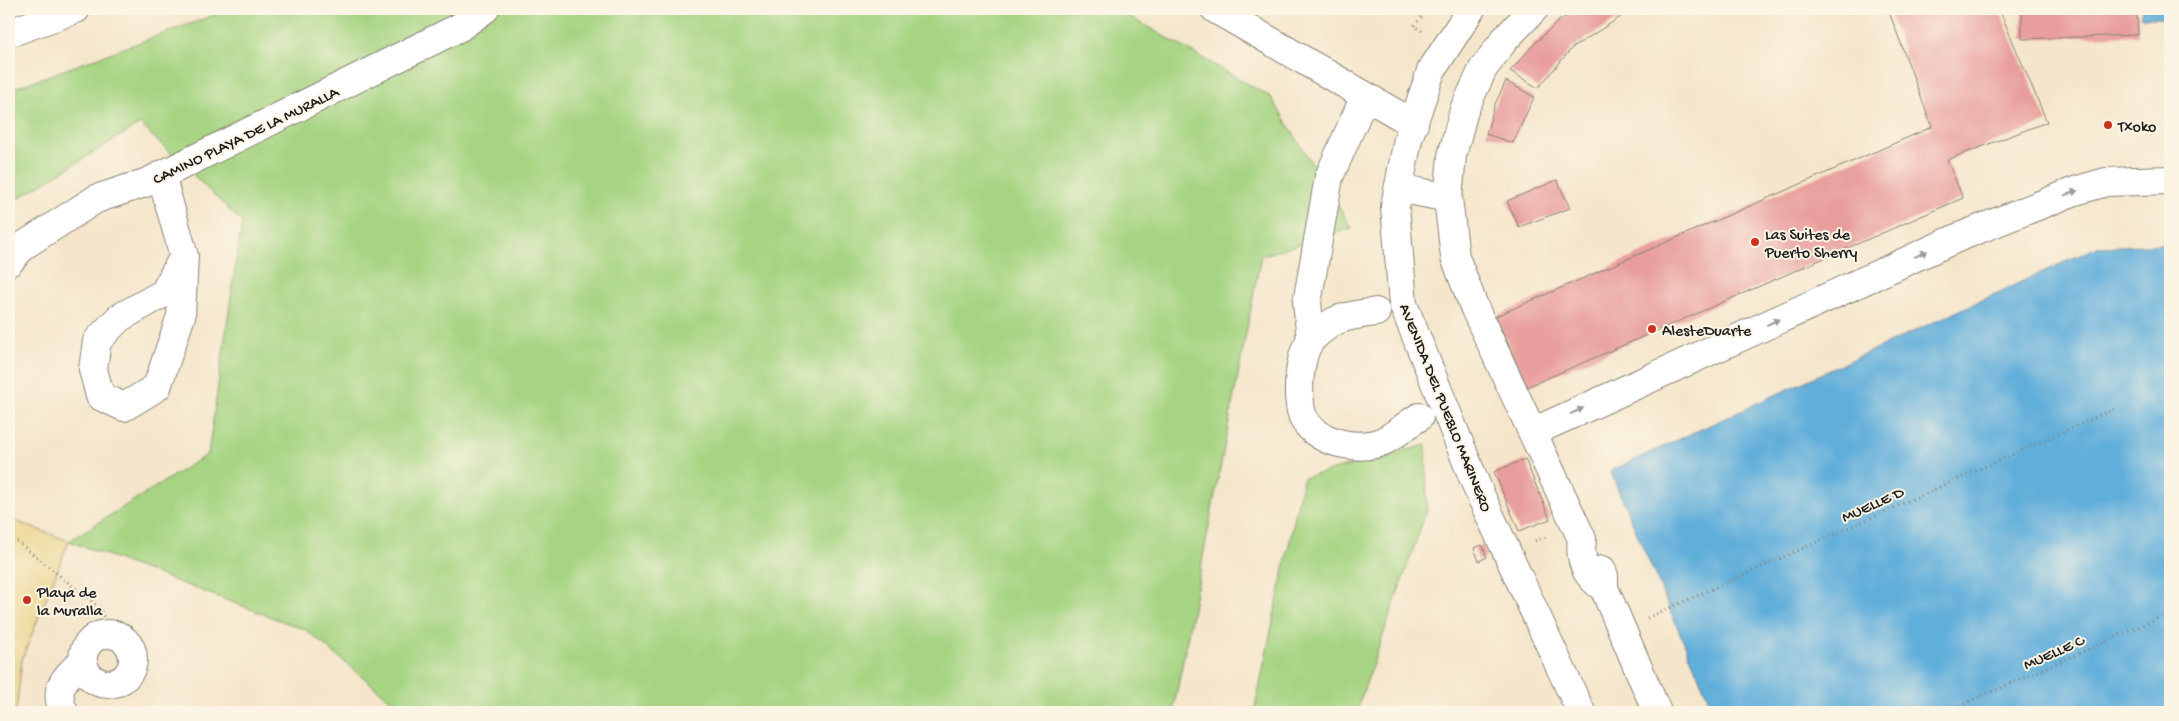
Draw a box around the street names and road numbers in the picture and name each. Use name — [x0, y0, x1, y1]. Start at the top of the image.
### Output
street label: CAMINO PLAYA DE LA MURALLA — [151, 83, 344, 190]
street label: AVENIDA DEL PUEBLO MARINERO — [1393, 301, 1494, 516]
street label: MUELLE D — [1839, 484, 1908, 528]
street label: MUELLE C — [2021, 632, 2089, 676]

